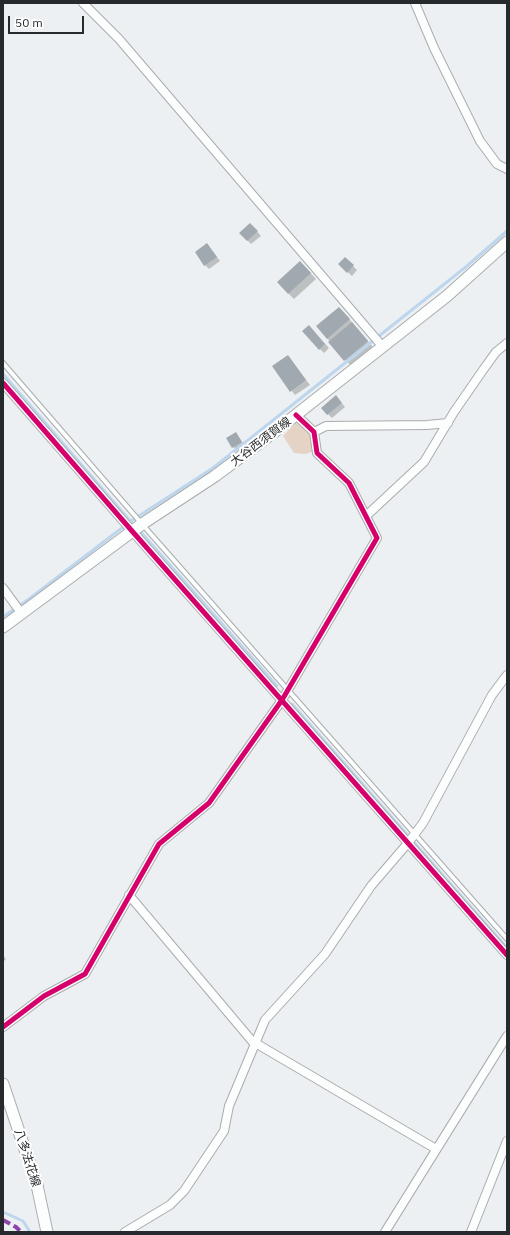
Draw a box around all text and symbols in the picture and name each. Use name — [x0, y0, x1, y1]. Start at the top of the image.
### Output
scale bar — [10, 8, 86, 34]
text: 50 m — [15, 15, 43, 30]
street label: 大谷西須賀線 — [228, 415, 294, 469]
street label: 八多法花線 — [11, 1127, 43, 1189]

